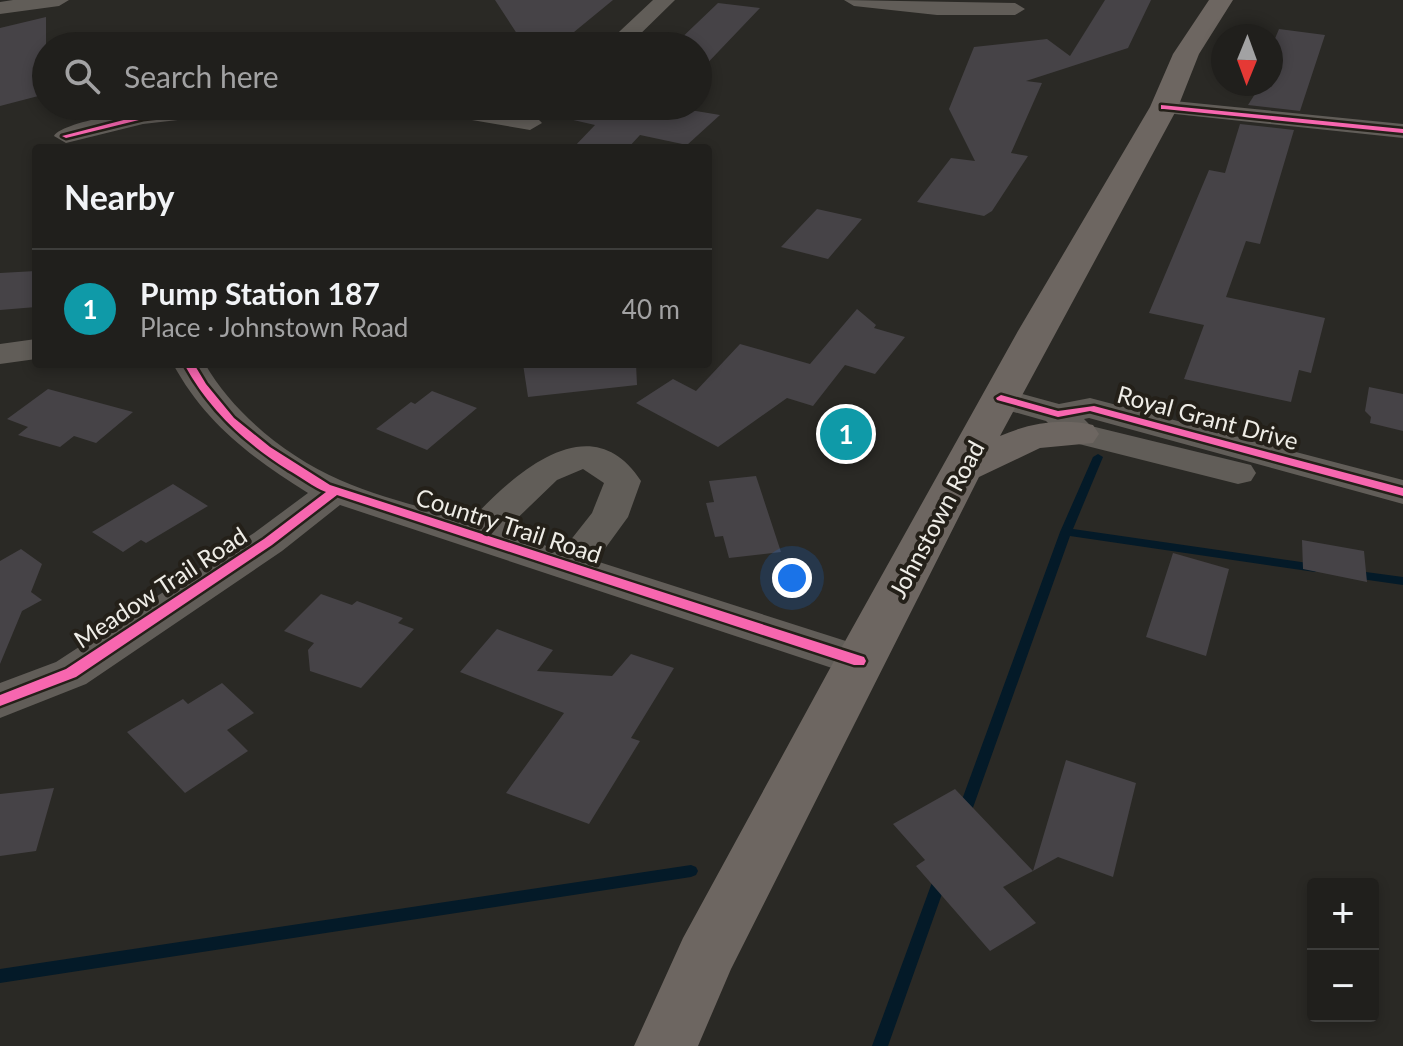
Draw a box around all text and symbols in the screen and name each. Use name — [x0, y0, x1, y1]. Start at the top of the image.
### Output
north arrow — [1211, 24, 1283, 96]
search box — [32, 32, 712, 120]
icon: search — [60, 54, 104, 98]
text: Search here — [124, 58, 279, 94]
text: Nearby — [64, 176, 175, 217]
text: Pump Station 187 — [140, 275, 380, 311]
text: 1 — [82, 293, 98, 325]
text: 40 m — [622, 293, 680, 325]
text: Place · Johnstown Road — [140, 311, 408, 343]
street label: Royal Grant Drive — [1114, 379, 1302, 455]
pin: 1 — [820, 404, 872, 464]
street label: Johnstown Road — [882, 435, 990, 603]
street label: Country Trail Road — [413, 481, 605, 569]
street label: Meadow Trail Road — [68, 520, 252, 654]
your location — [772, 558, 812, 598]
map controls — [1307, 878, 1379, 1022]
button: + — [1307, 878, 1379, 950]
button: − — [1307, 950, 1379, 1022]

